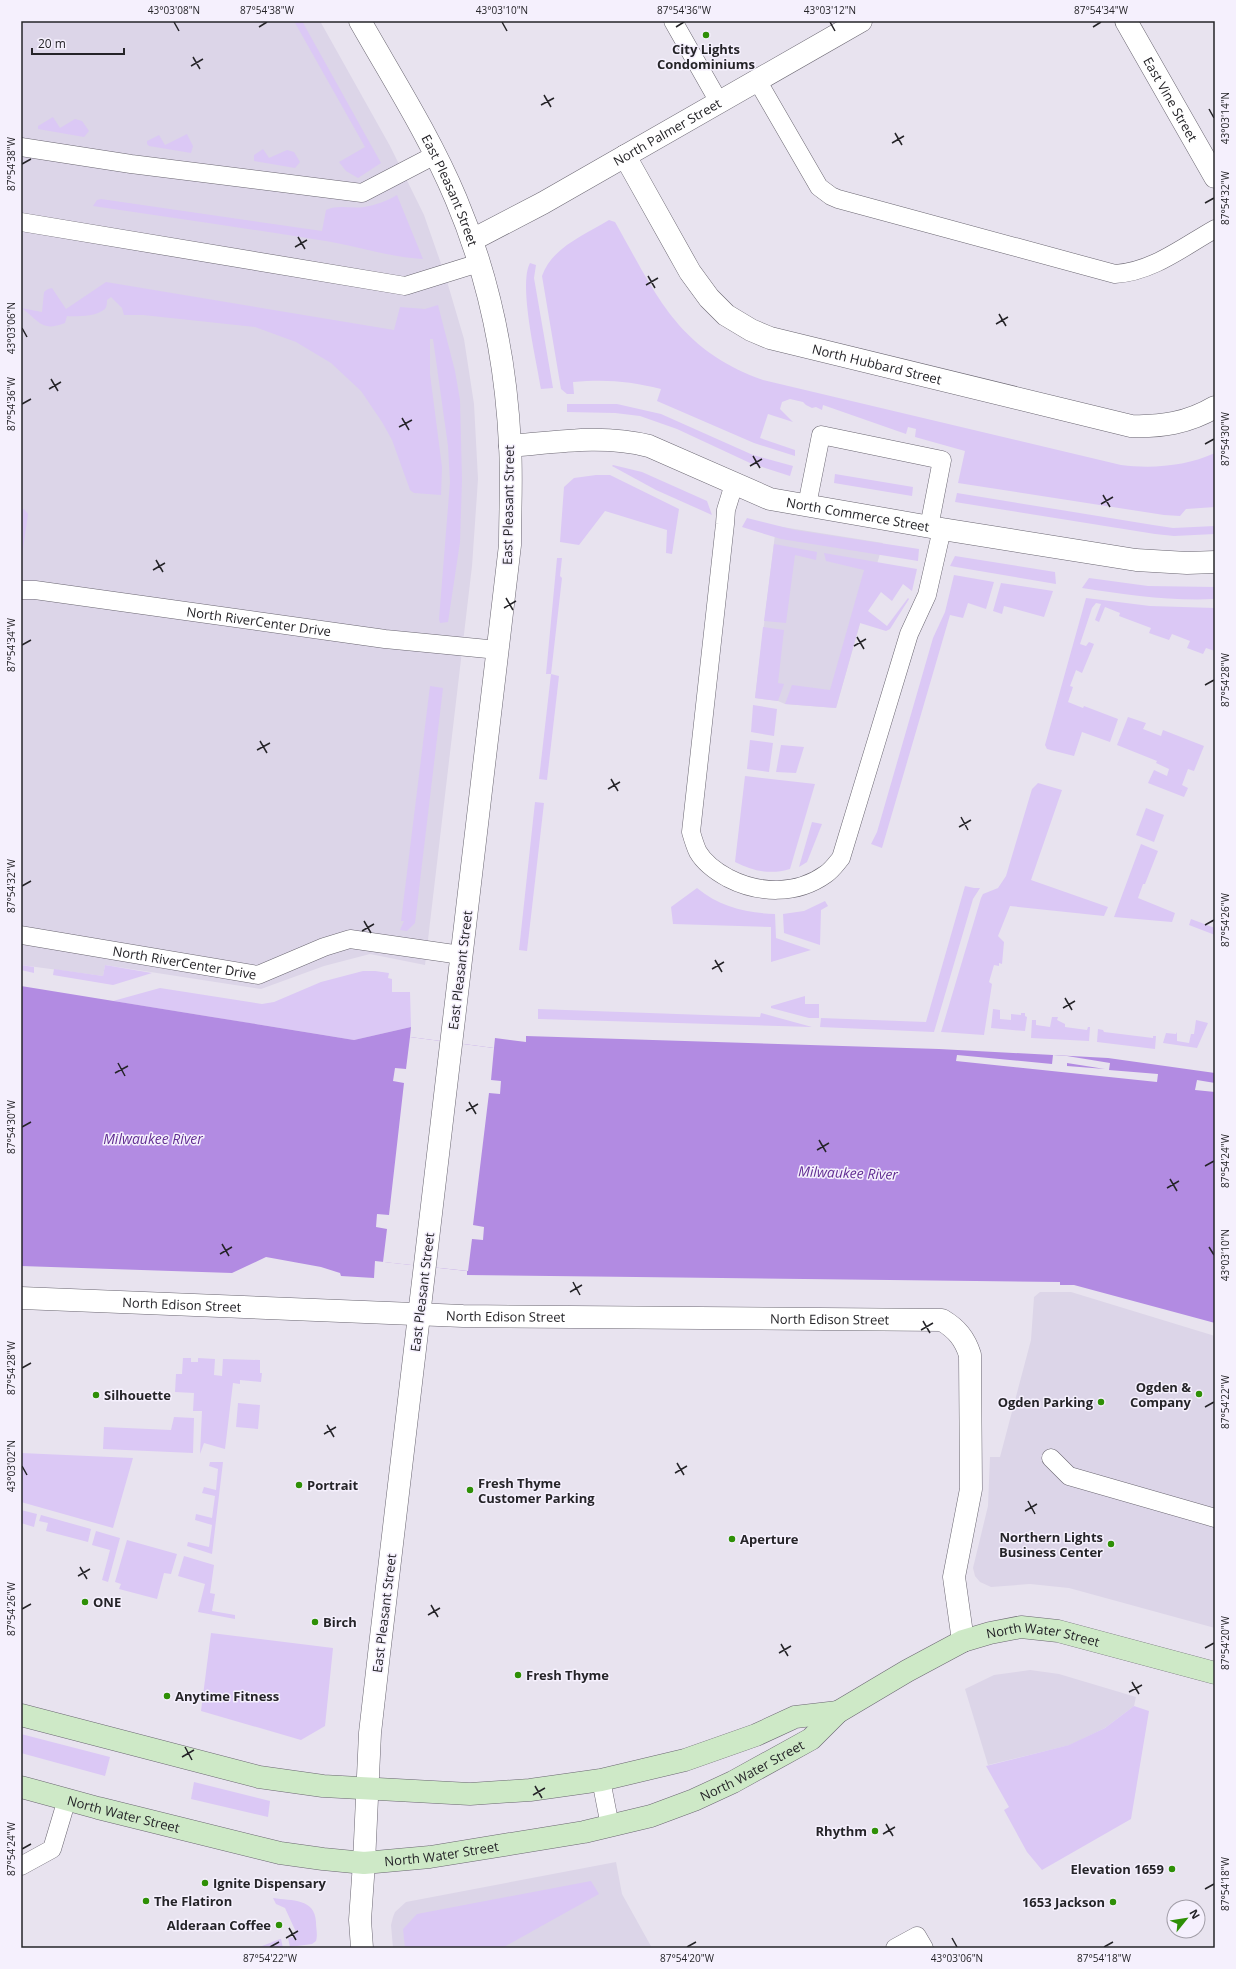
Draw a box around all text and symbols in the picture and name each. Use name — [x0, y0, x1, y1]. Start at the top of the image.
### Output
text: 43°03'08"N — [148, 3, 200, 17]
text: 87°54'38"W — [240, 3, 295, 17]
text: 43°03'10"N — [476, 3, 528, 17]
text: 87°54'36"W — [657, 3, 712, 17]
text: 43°03'12"N — [804, 3, 856, 17]
text: 87°54'34"W — [1074, 3, 1129, 17]
scale bar — [32, 30, 124, 56]
marker: City Lights Condominiums — [701, 30, 711, 40]
text: 20 m — [38, 35, 66, 52]
place label: City Lights Condominiums — [657, 40, 755, 73]
street label: East Vine Street — [1139, 54, 1202, 145]
text: 43°03'14"N — [1218, 92, 1232, 144]
street label: North Palmer Street — [610, 94, 725, 170]
street label: East Pleasant Street — [418, 131, 482, 249]
text: 87°54'38"W — [4, 136, 18, 191]
text: 87°54'32"W — [1218, 170, 1232, 225]
text: 43°03'06"N — [4, 302, 18, 354]
street label: North Hubbard Street — [810, 340, 944, 389]
text: 87°54'36"W — [4, 376, 18, 431]
text: 87°54'30"W — [1218, 411, 1232, 466]
street label: East Pleasant Street — [498, 444, 518, 565]
street label: North Commerce Street — [785, 493, 931, 536]
street label: North RiverCenter Drive — [186, 602, 332, 640]
text: 87°54'34"W — [4, 617, 18, 672]
text: 87°54'28"W — [1218, 652, 1232, 707]
text: 87°54'32"W — [4, 858, 18, 913]
text: 87°54'26"W — [1218, 892, 1232, 947]
street label: East Pleasant Street — [444, 909, 476, 1031]
street label: North RiverCenter Drive — [111, 942, 258, 984]
text: 87°54'30"W — [4, 1099, 18, 1154]
water label: Milwaukee River — [103, 1129, 203, 1148]
text: 87°54'24"W — [1218, 1133, 1232, 1188]
water label: Milwaukee River — [798, 1161, 899, 1184]
text: 43°03'10"N — [1218, 1229, 1232, 1281]
street label: East Pleasant Street — [406, 1231, 438, 1353]
street label: North Edison Street — [122, 1293, 242, 1316]
street label: North Edison Street — [446, 1306, 566, 1326]
street label: North Edison Street — [770, 1310, 890, 1329]
text: 87°54'28"W — [4, 1340, 18, 1395]
text: 87°54'22"W — [1218, 1374, 1232, 1429]
place label: Ogden & Company — [1130, 1378, 1192, 1411]
place label: Silhouette — [104, 1386, 171, 1404]
marker: Ogden & Company — [1194, 1389, 1204, 1399]
marker: Silhouette — [91, 1390, 101, 1400]
place label: Ogden Parking — [998, 1393, 1094, 1411]
marker: Ogden Parking — [1096, 1397, 1106, 1407]
text: 43°03'02"N — [4, 1440, 18, 1492]
place label: Fresh Thyme Customer Parking — [478, 1474, 595, 1507]
place label: Portrait — [307, 1476, 358, 1494]
marker: Portrait — [294, 1480, 304, 1490]
marker: Fresh Thyme Customer Parking — [465, 1485, 475, 1495]
place label: Northern Lights Business Center — [999, 1528, 1103, 1561]
place label: Aperture — [740, 1530, 799, 1548]
marker: Aperture — [727, 1534, 737, 1544]
marker: Northern Lights Business Center — [1106, 1539, 1116, 1549]
street label: East Pleasant Street — [368, 1552, 400, 1674]
text: 87°54'26"W — [4, 1581, 18, 1636]
place label: ONE — [93, 1593, 121, 1611]
marker: ONE — [80, 1597, 90, 1607]
place label: Birch — [323, 1613, 357, 1631]
text: 87°54'20"W — [1218, 1615, 1232, 1670]
marker: Birch — [310, 1617, 320, 1627]
street label: North Water Street — [985, 1618, 1102, 1651]
place label: Fresh Thyme — [526, 1666, 609, 1684]
marker: Fresh Thyme — [513, 1670, 523, 1680]
place label: Anytime Fitness — [175, 1687, 279, 1705]
marker: Anytime Fitness — [162, 1691, 172, 1701]
street label: North Water Street — [697, 1735, 807, 1805]
street label: North Water Street — [65, 1791, 182, 1837]
text: 87°54'24"W — [4, 1821, 18, 1876]
place label: Rhythm — [816, 1822, 867, 1840]
marker: Rhythm — [870, 1826, 880, 1836]
street label: North Water Street — [384, 1837, 500, 1870]
text: 87°54'18"W — [1218, 1856, 1232, 1911]
place label: Elevation 1659 — [1071, 1860, 1164, 1878]
marker: Elevation 1659 — [1167, 1864, 1177, 1874]
place label: Ignite Dispensary — [213, 1874, 327, 1892]
marker: Ignite Dispensary — [200, 1878, 210, 1888]
place label: The Flatiron — [154, 1892, 232, 1910]
place label: 1653 Jackson — [1022, 1893, 1105, 1911]
marker: The Flatiron — [141, 1896, 151, 1906]
marker: 1653 Jackson — [1108, 1897, 1118, 1907]
north arrow — [1166, 1899, 1206, 1939]
text: N — [1186, 1906, 1204, 1921]
place label: Alderaan Coffee — [167, 1916, 271, 1934]
marker: Alderaan Coffee — [274, 1920, 284, 1930]
text: 87°54'22"W — [243, 1951, 298, 1965]
text: 87°54'20"W — [660, 1951, 715, 1965]
text: 43°03'06"N — [931, 1951, 983, 1965]
text: 87°54'18"W — [1077, 1951, 1132, 1965]

